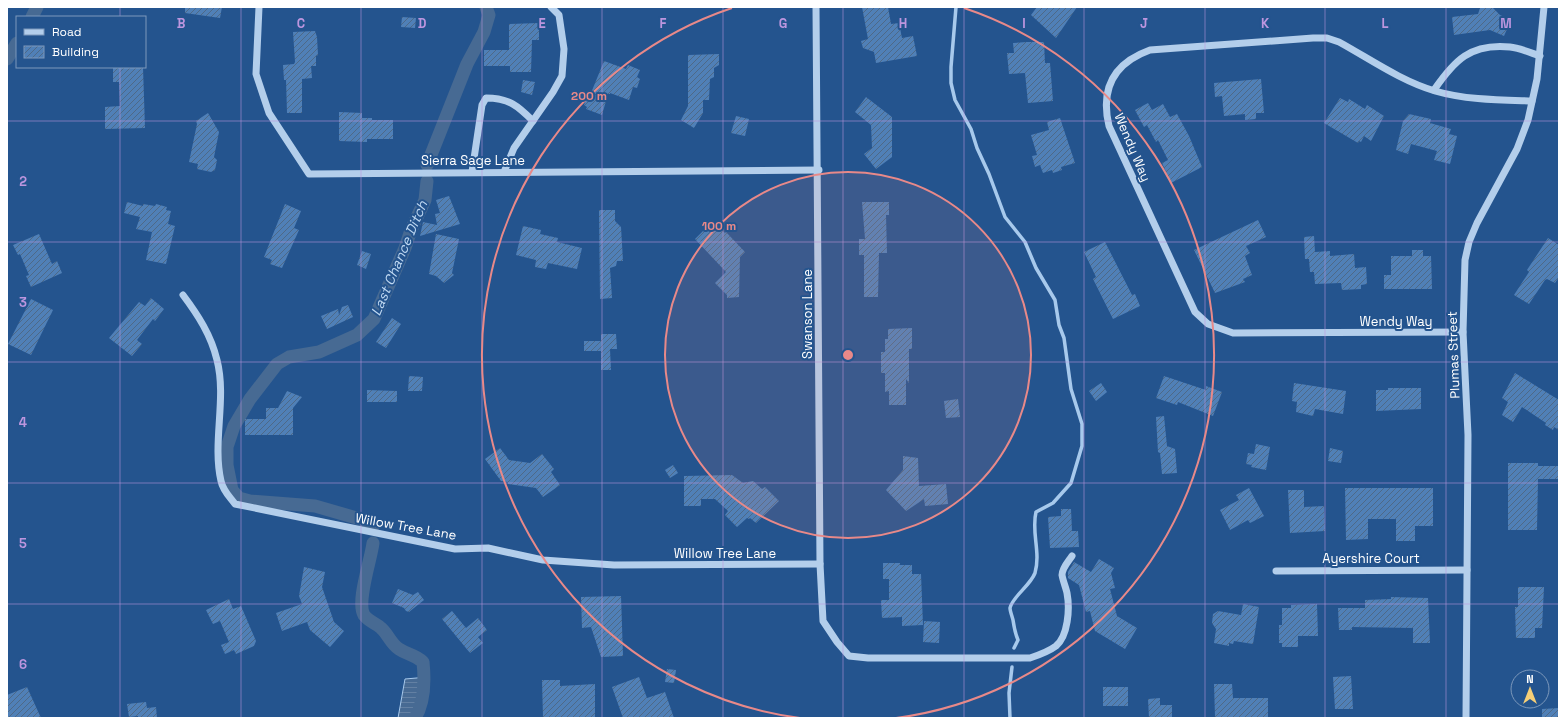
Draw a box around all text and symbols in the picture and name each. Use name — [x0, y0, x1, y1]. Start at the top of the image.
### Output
text: B — [177, 15, 186, 32]
text: C — [297, 15, 305, 32]
text: D — [418, 15, 427, 32]
text: E — [538, 15, 546, 32]
text: F — [660, 15, 667, 32]
text: G — [779, 15, 787, 32]
text: H — [899, 15, 907, 32]
text: I — [1022, 15, 1026, 32]
text: J — [1140, 15, 1148, 32]
text: K — [1261, 15, 1270, 32]
text: L — [1381, 15, 1389, 32]
text: M — [1500, 15, 1512, 32]
legend — [16, 16, 146, 68]
text: Road — [52, 24, 81, 40]
text: Building — [52, 44, 99, 60]
text: 200 m — [571, 88, 607, 104]
street label: Wendy Way — [1110, 110, 1155, 184]
street label: Sierra Sage Lane — [421, 152, 525, 169]
text: 2 — [19, 173, 27, 190]
water label: Last Chance Ditch — [367, 197, 432, 318]
text: 100 m — [702, 218, 736, 234]
street label: Swanson Lane — [799, 269, 816, 359]
text: 3 — [19, 294, 27, 311]
street label: Plumas Street — [1443, 311, 1464, 399]
street label: Wendy Way — [1360, 313, 1432, 330]
centre of rings — [841, 348, 855, 362]
text: 4 — [19, 414, 27, 431]
street label: Willow Tree Lane — [354, 509, 458, 544]
text: 5 — [19, 535, 27, 552]
street label: Willow Tree Lane — [674, 545, 776, 562]
street label: Ayershire Court — [1322, 550, 1420, 567]
text: 6 — [19, 656, 27, 673]
north arrow — [1510, 669, 1550, 709]
text: N — [1526, 672, 1534, 686]

